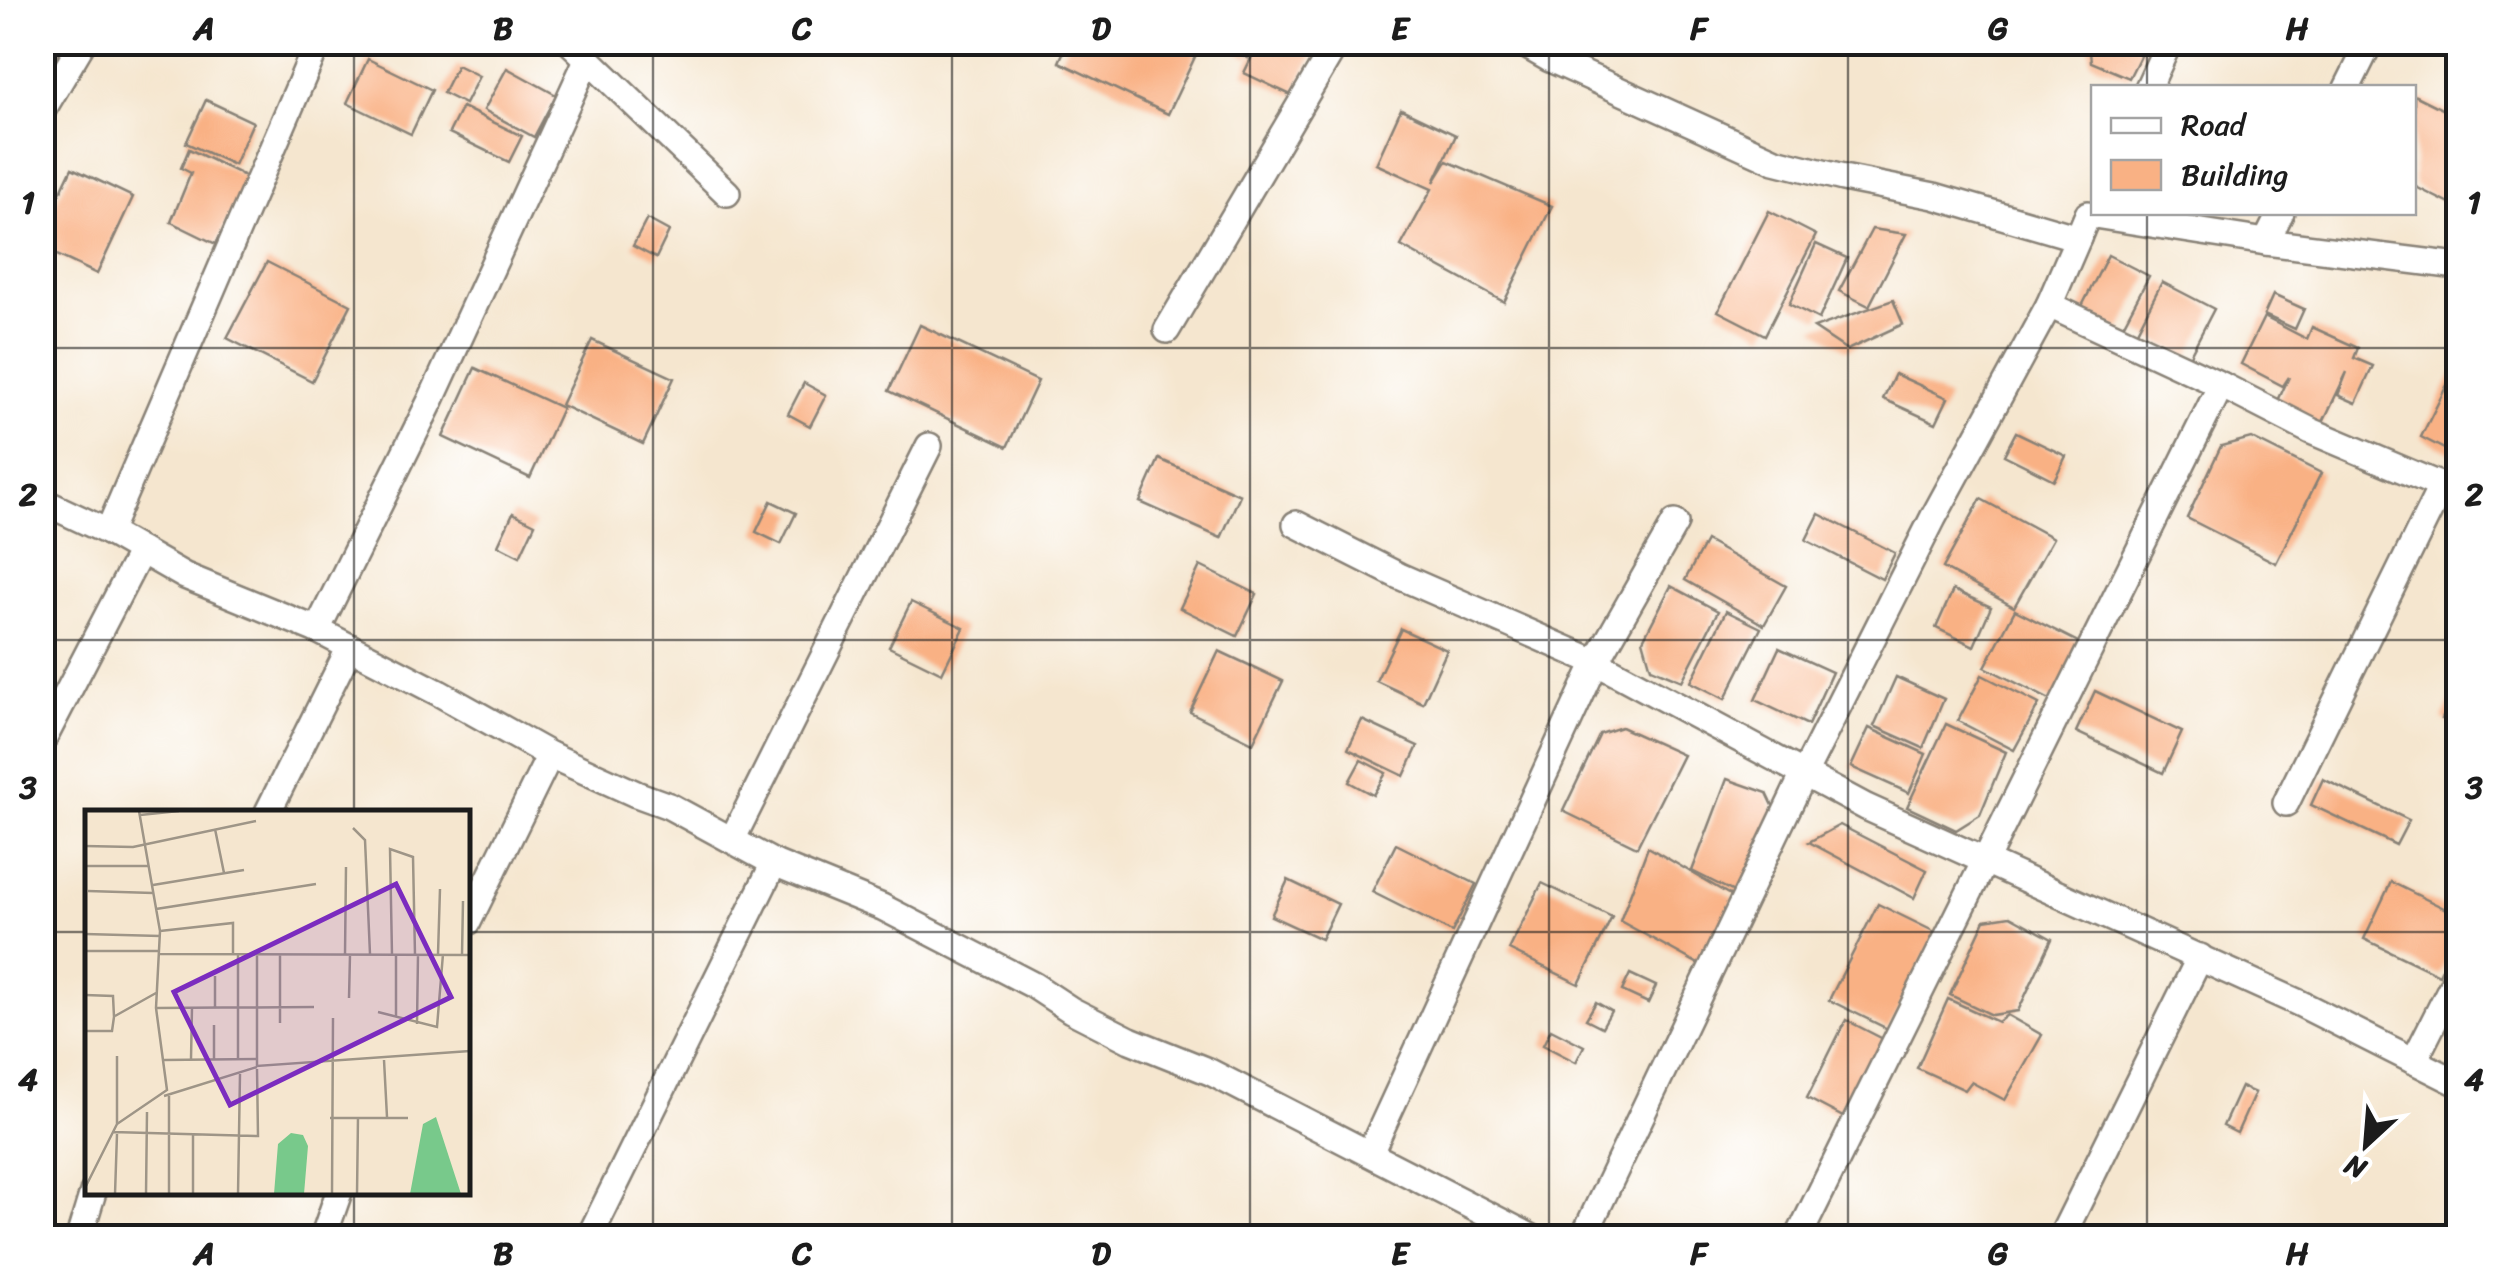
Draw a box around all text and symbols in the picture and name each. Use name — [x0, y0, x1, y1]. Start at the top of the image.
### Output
text: A — [192, 0, 215, 57]
text: B — [493, 0, 513, 57]
text: C — [791, 0, 813, 57]
text: D — [1091, 0, 1111, 57]
text: E — [1391, 0, 1411, 57]
text: F — [1689, 0, 1710, 57]
text: G — [1988, 0, 2009, 57]
text: H — [2286, 0, 2309, 57]
legend — [2091, 85, 2416, 215]
text: Road — [2181, 98, 2248, 152]
text: Building — [2181, 148, 2288, 202]
text: 1 — [21, 174, 35, 231]
text: 1 — [2467, 174, 2481, 231]
text: 2 — [19, 466, 38, 523]
text: 2 — [2465, 466, 2484, 523]
text: 3 — [18, 759, 37, 816]
text: 3 — [2464, 759, 2483, 816]
inset map — [85, 810, 470, 1195]
text: 4 — [18, 1051, 38, 1108]
text: 4 — [2464, 1051, 2484, 1108]
north arrow — [2316, 1095, 2416, 1195]
text: N — [2335, 1140, 2376, 1194]
text: A — [192, 1225, 215, 1280]
text: B — [493, 1225, 513, 1280]
text: C — [791, 1225, 813, 1280]
text: D — [1091, 1225, 1111, 1280]
text: E — [1391, 1225, 1411, 1280]
text: F — [1689, 1225, 1710, 1280]
text: G — [1988, 1225, 2009, 1280]
text: H — [2286, 1225, 2309, 1280]

